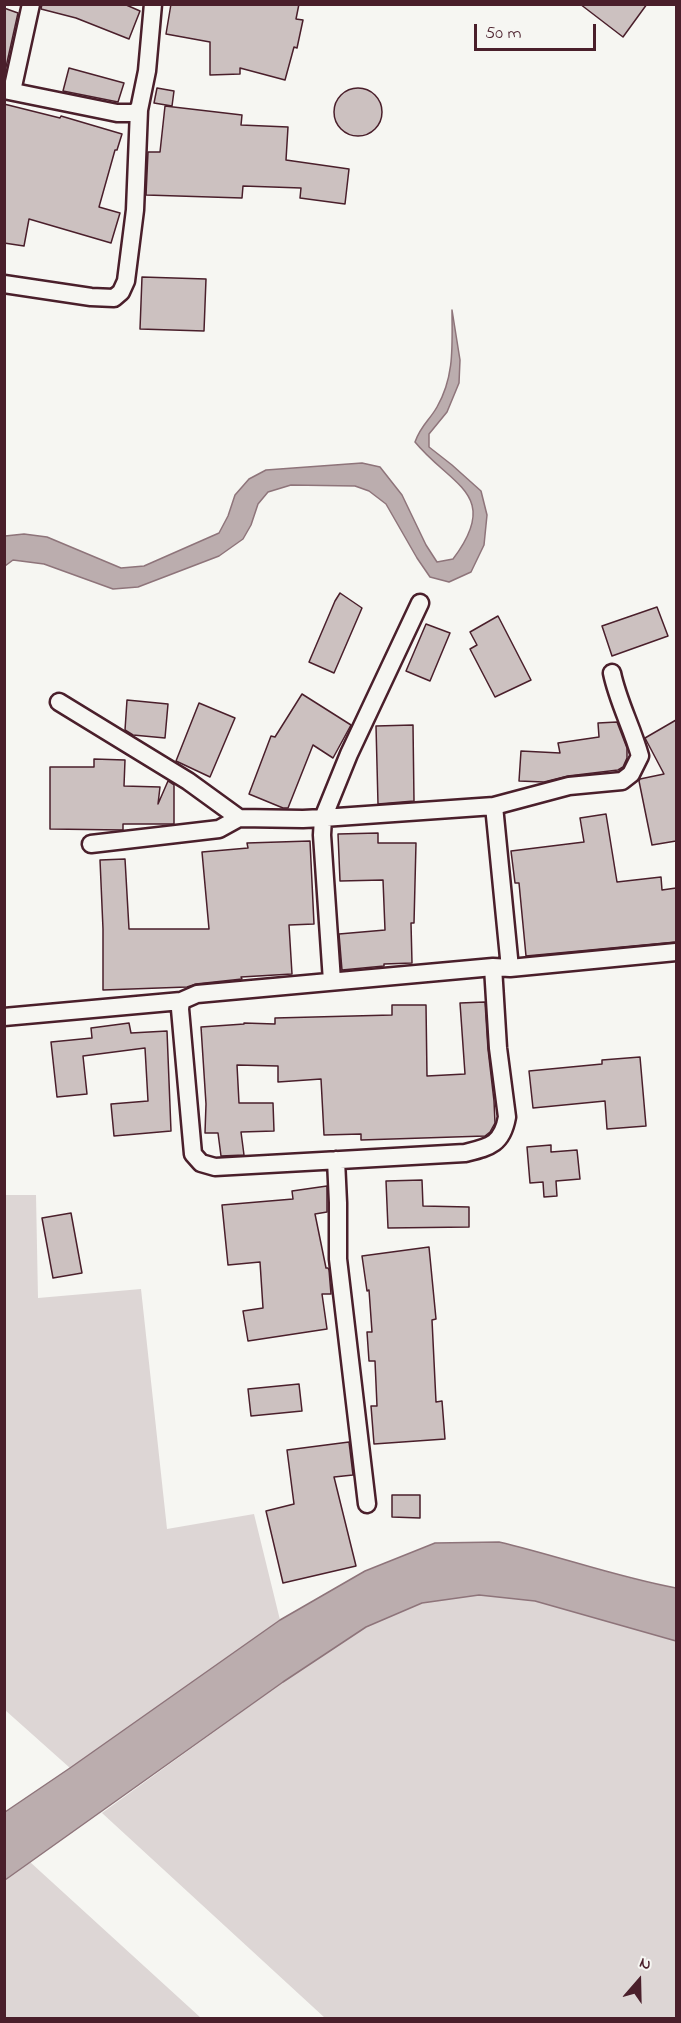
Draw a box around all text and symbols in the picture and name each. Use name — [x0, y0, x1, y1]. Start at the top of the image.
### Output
scale bar — [477, 12, 598, 50]
text: 50 m — [485, 21, 522, 47]
north arrow — [609, 1951, 669, 2011]
text: N — [636, 1951, 654, 1977]

